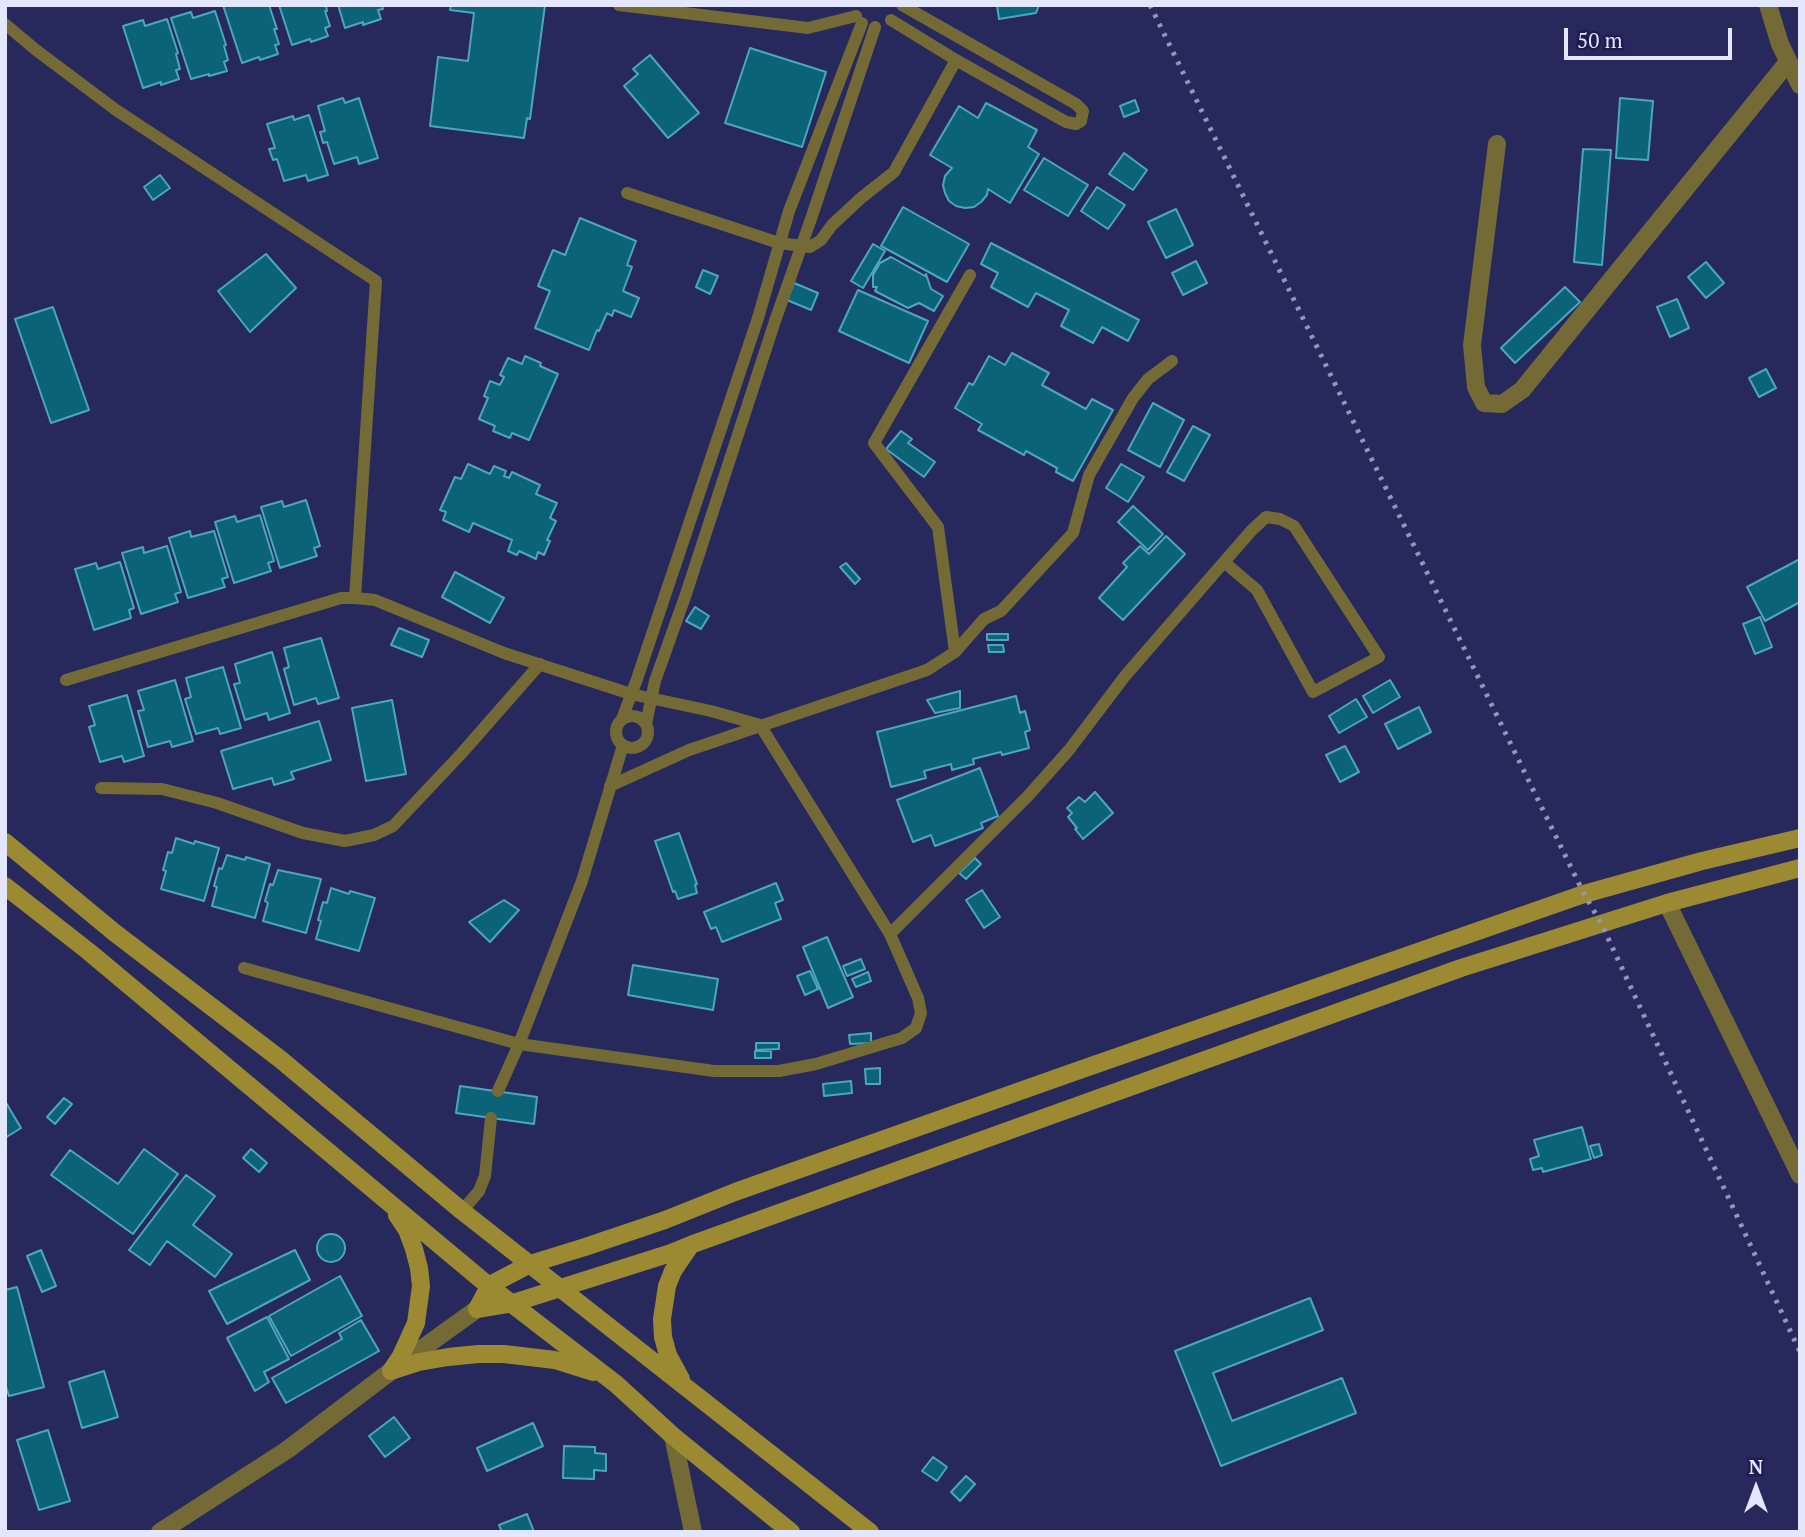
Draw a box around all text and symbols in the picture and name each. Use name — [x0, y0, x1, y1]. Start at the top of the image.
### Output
scale bar — [1567, 14, 1735, 58]
text: 50 m — [1577, 26, 1623, 54]
north arrow — [1721, 1453, 1791, 1523]
text: N — [1749, 1454, 1763, 1479]

